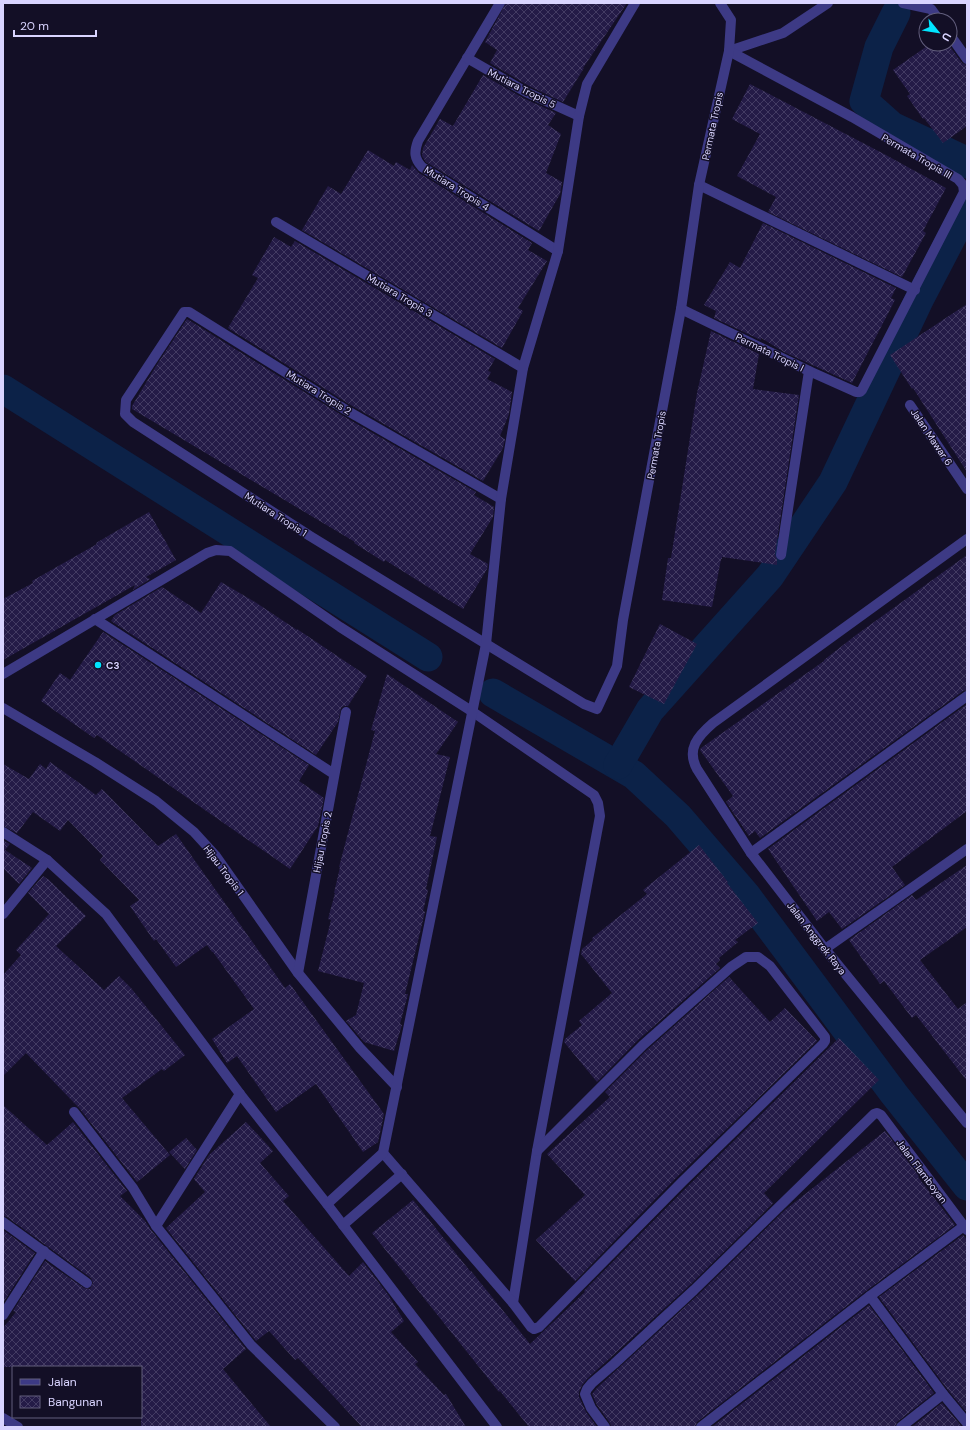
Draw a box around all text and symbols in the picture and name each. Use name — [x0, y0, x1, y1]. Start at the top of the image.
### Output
scale bar — [14, 12, 96, 38]
north arrow — [918, 12, 958, 52]
text: 20 m — [20, 18, 49, 34]
text: U — [939, 30, 955, 44]
street label: Mutiara Tropis 5 — [486, 66, 558, 111]
street label: Permata Tropis — [699, 91, 726, 161]
street label: Permata Tropis III — [879, 131, 954, 182]
street label: Mutiara Tropis 4 — [422, 163, 492, 214]
street label: Mutiara Tropis 3 — [364, 271, 435, 320]
street label: Permata Tropis I — [734, 330, 806, 375]
street label: Mutiara Tropis 2 — [284, 367, 354, 418]
street label: Jalan Mawar 6 — [908, 406, 955, 468]
street label: Permata Tropis — [644, 410, 669, 480]
street label: Mutiara Tropis 1 — [242, 489, 309, 539]
place label: C3 — [106, 659, 119, 672]
marker: C3 — [93, 660, 103, 670]
street label: Hijau Tropis 2 — [310, 810, 335, 874]
street label: Hijau Tropis 1 — [201, 843, 247, 898]
street label: Jalan Anggrek Raya — [784, 899, 849, 977]
street label: Jalan Flamboyan — [893, 1137, 950, 1206]
legend — [12, 1366, 142, 1418]
text: Jalan — [48, 1374, 77, 1390]
text: Bangunan — [48, 1394, 103, 1410]

